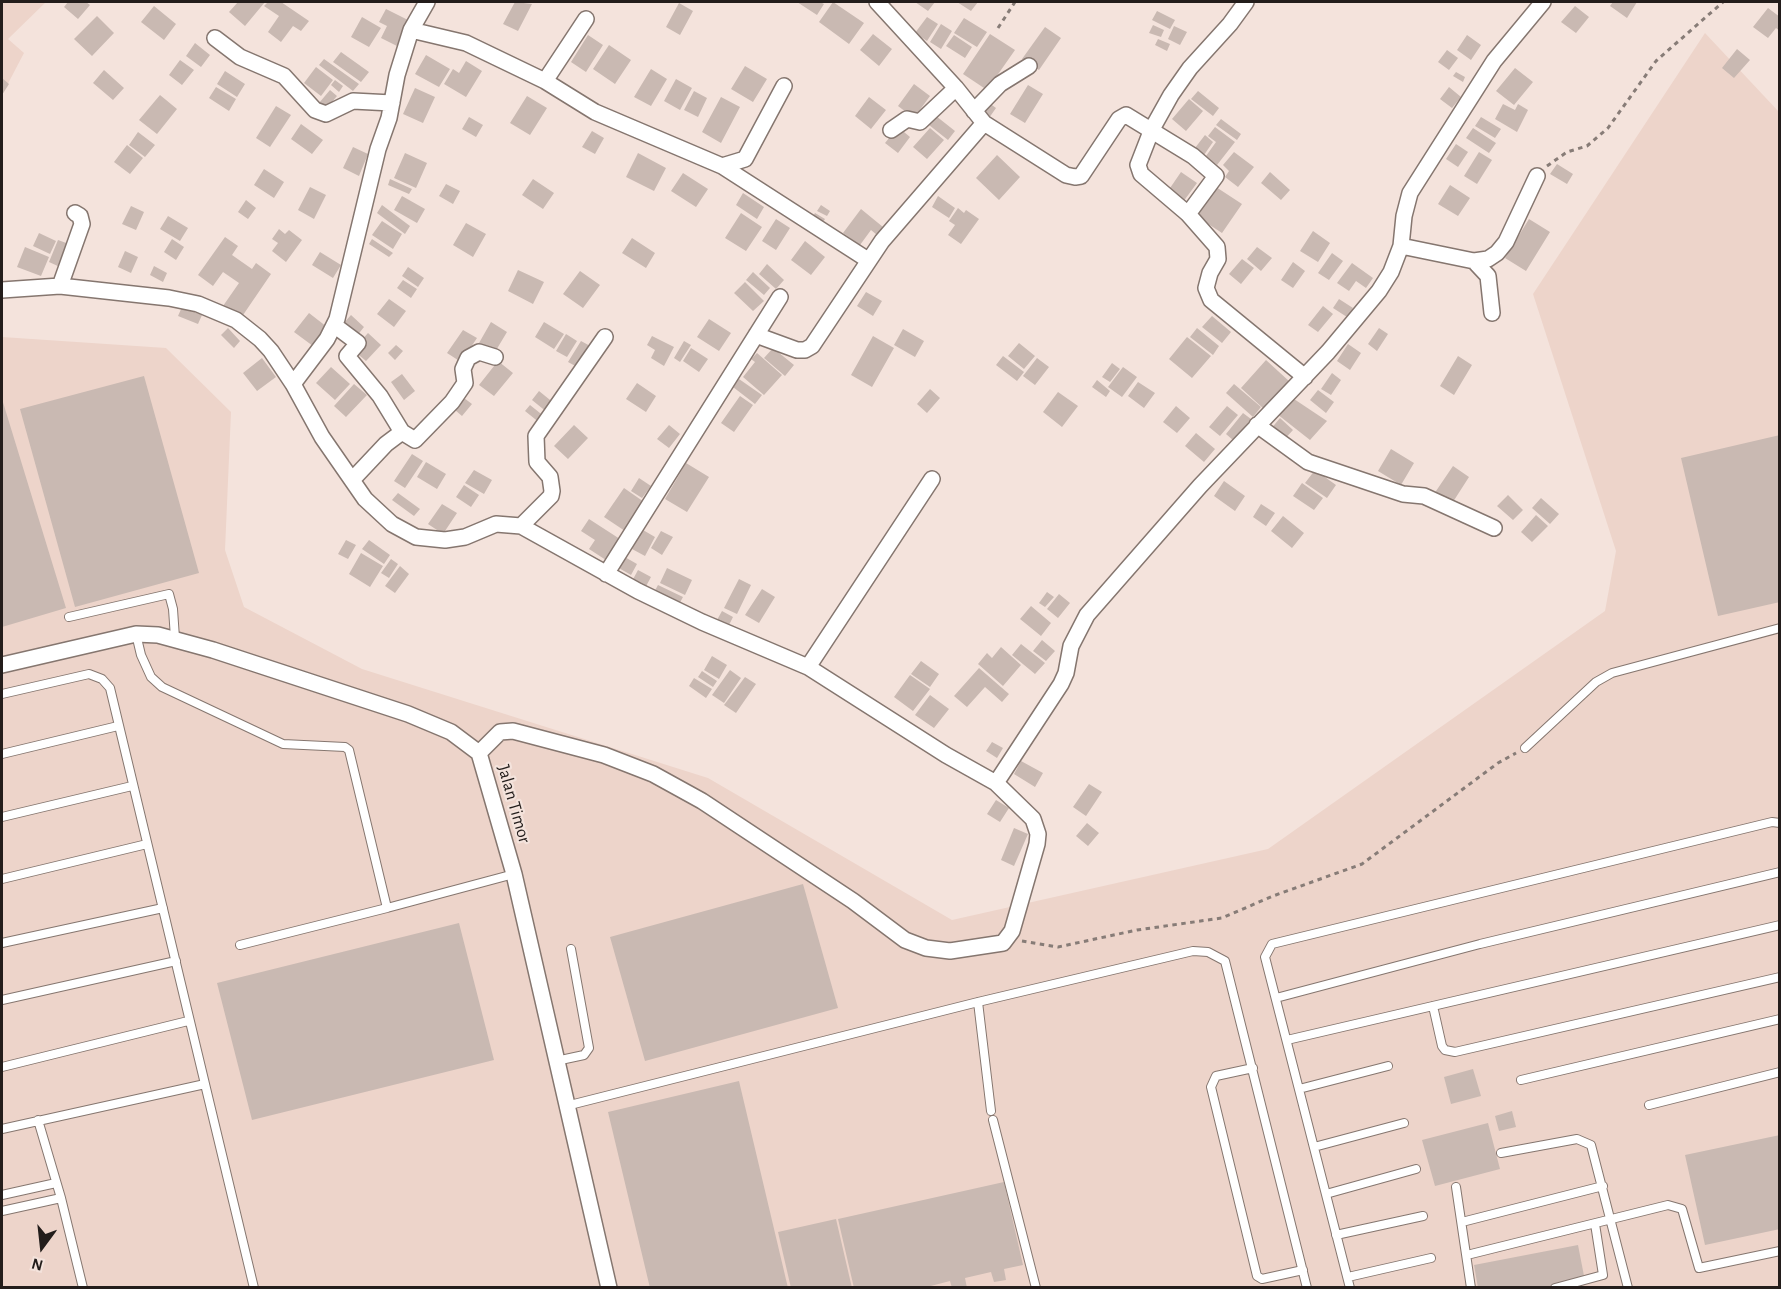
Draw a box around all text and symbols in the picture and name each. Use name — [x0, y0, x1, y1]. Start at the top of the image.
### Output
street label: Jalan Timor — [493, 762, 535, 846]
north arrow — [12, 1217, 72, 1277]
text: N — [30, 1255, 45, 1274]

